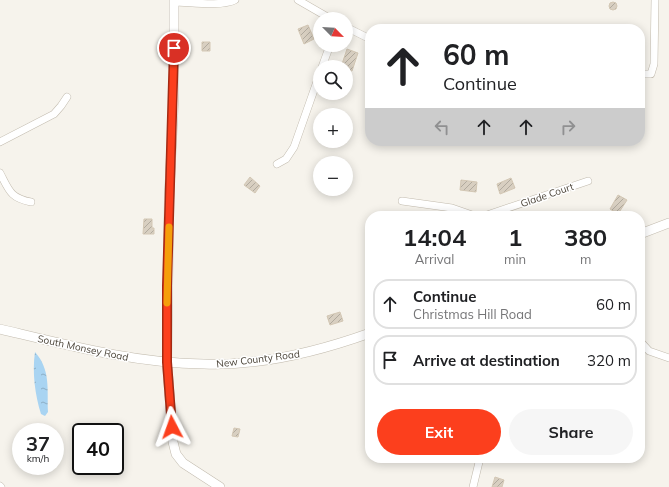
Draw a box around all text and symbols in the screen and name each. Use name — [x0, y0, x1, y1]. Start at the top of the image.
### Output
north arrow — [313, 12, 353, 52]
map controls — [313, 12, 353, 196]
pin — [157, 31, 191, 65]
icon: arrive — [163, 37, 185, 59]
text: 60 m — [443, 37, 509, 72]
icon: ahead — [377, 40, 429, 92]
button: search — [313, 60, 353, 100]
text: Continue — [443, 72, 517, 95]
button: + — [313, 108, 353, 148]
icon: left — [431, 116, 453, 138]
icon: ahead — [473, 116, 495, 138]
icon: ahead — [515, 116, 537, 138]
icon: right — [557, 116, 579, 138]
button: − — [313, 156, 353, 196]
street label: Glade Court — [519, 180, 576, 210]
text: 14:04 — [403, 222, 466, 252]
text: 1 — [508, 222, 522, 252]
text: 380 — [564, 222, 607, 252]
text: Arrival — [415, 251, 454, 267]
text: min — [504, 251, 526, 267]
text: m — [580, 251, 591, 267]
text: Continue — [413, 287, 476, 306]
icon: ahead — [379, 293, 401, 315]
text: 60 m — [596, 295, 631, 314]
text: Christmas Hill Road — [413, 306, 532, 322]
street label: South Monsey Road — [36, 332, 130, 364]
street label: New County Road — [216, 347, 300, 371]
icon: arrive — [379, 349, 401, 371]
text: Arrive at destination — [413, 351, 560, 370]
text: 320 m — [587, 351, 631, 370]
position arrow — [151, 406, 193, 448]
button: Exit — [377, 409, 501, 455]
button: Share — [509, 409, 633, 455]
speed limit sign: 40 — [72, 423, 124, 475]
text: 37 — [26, 431, 50, 456]
text: km/h — [27, 452, 49, 465]

